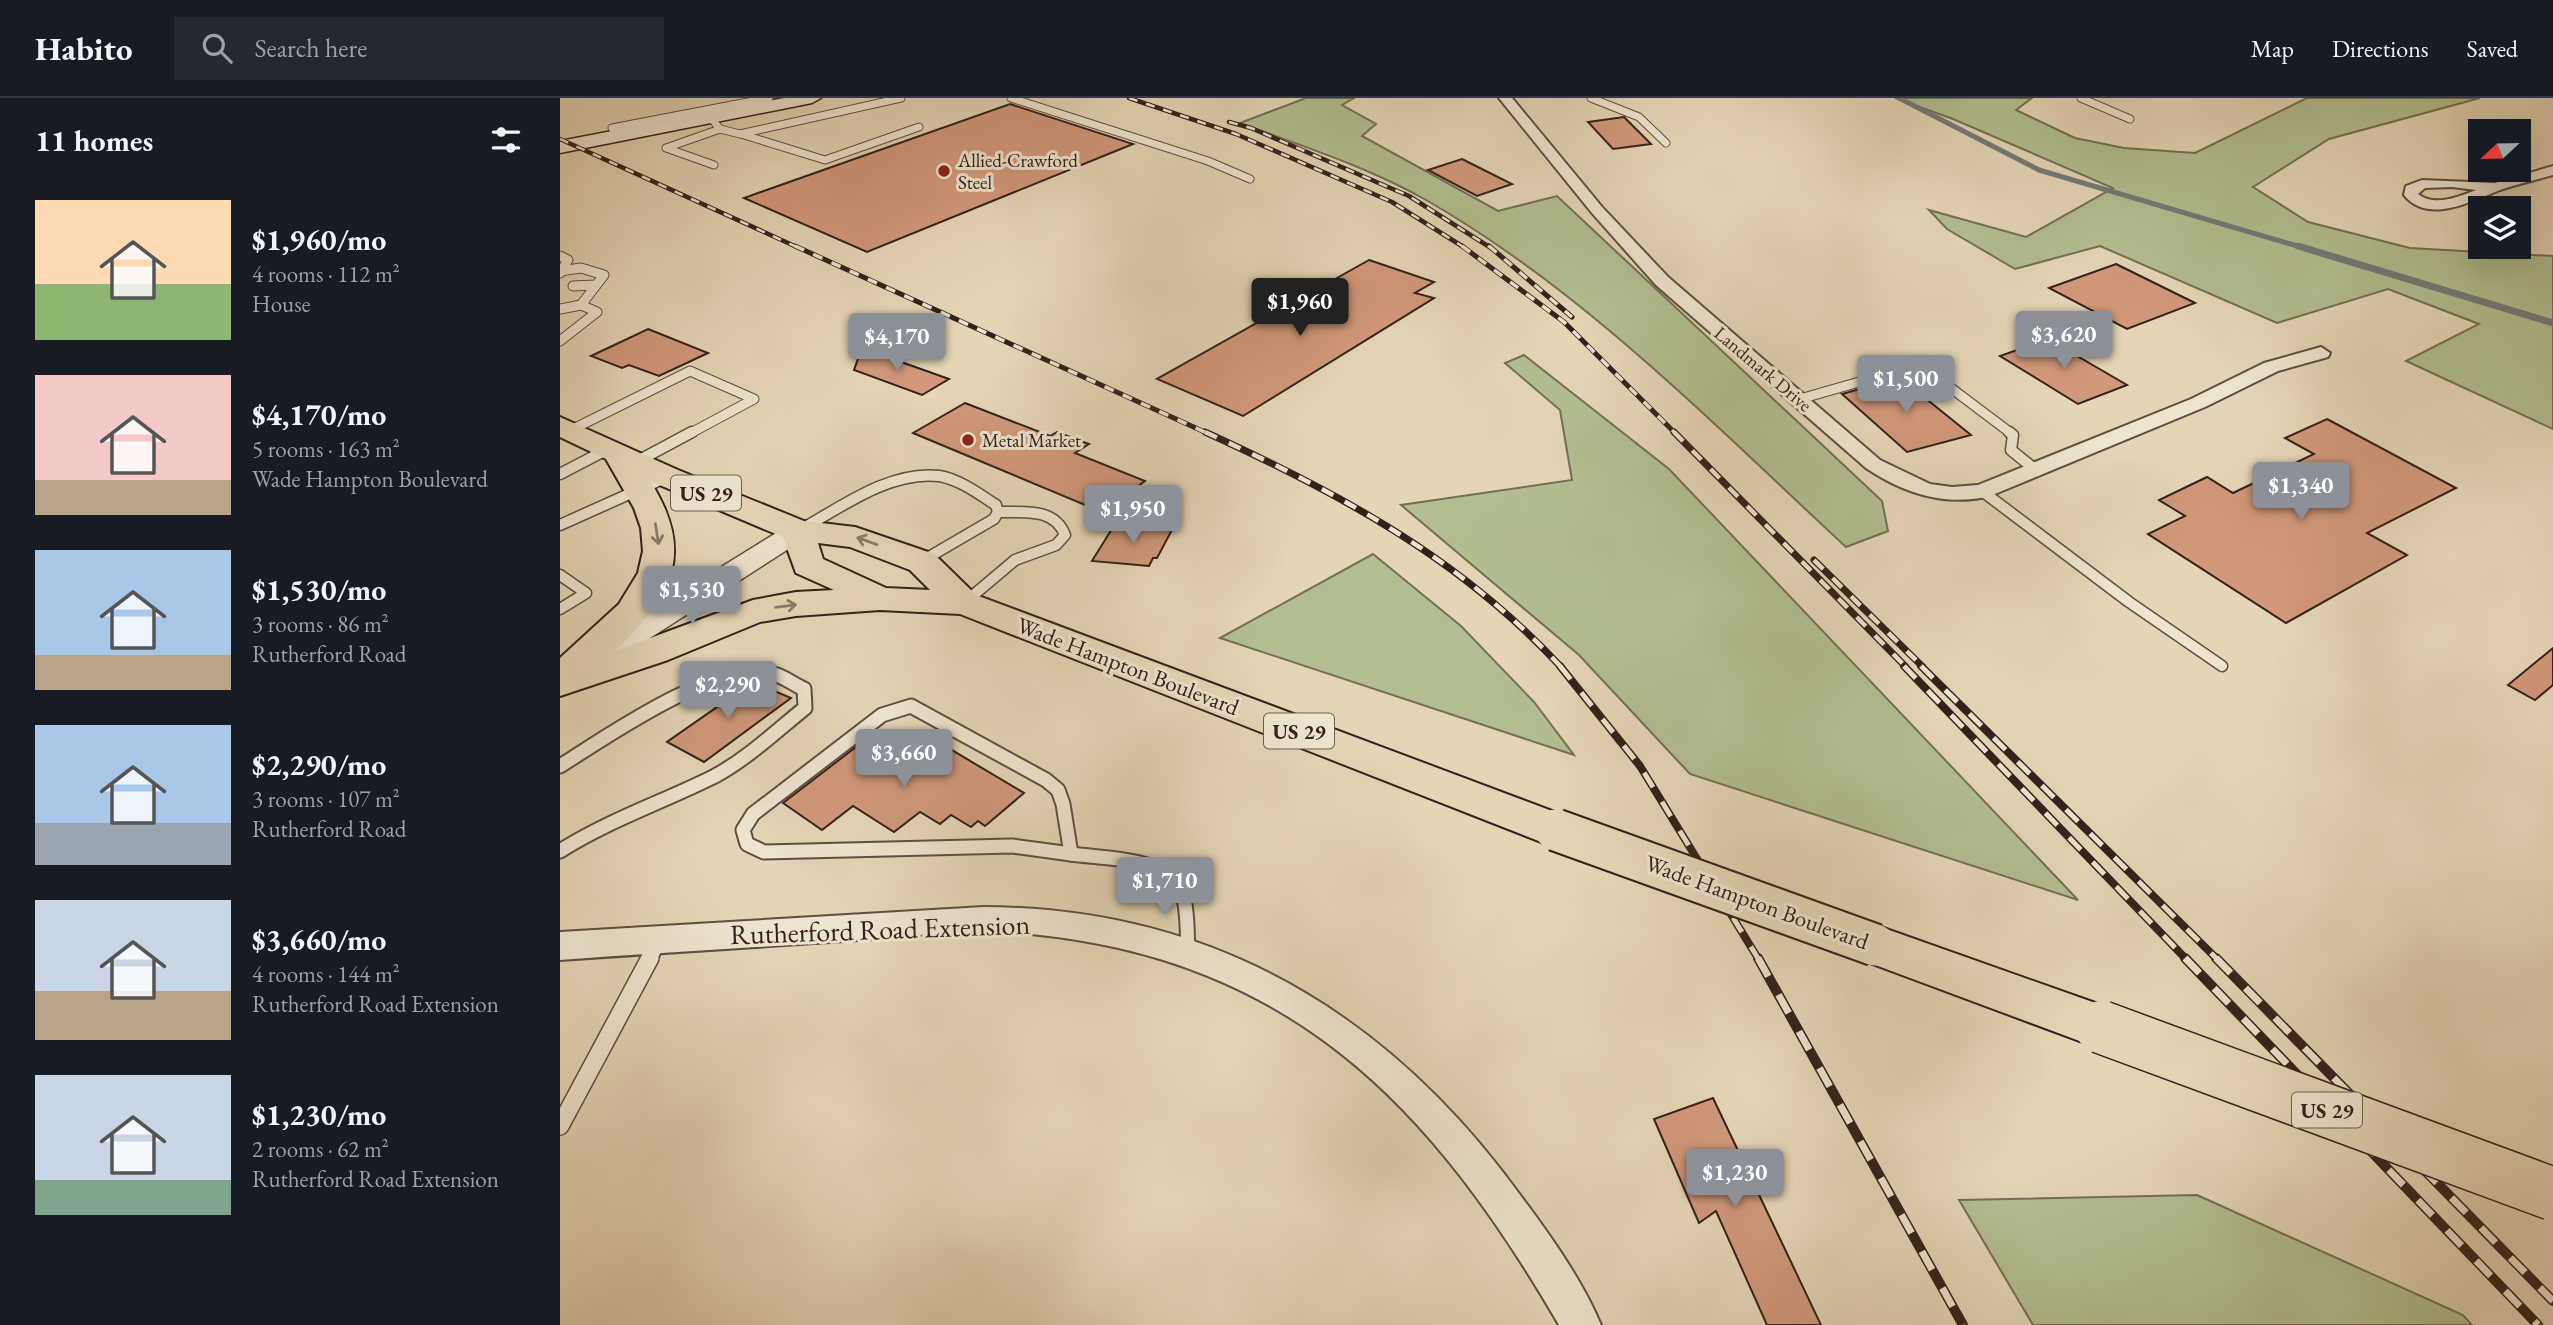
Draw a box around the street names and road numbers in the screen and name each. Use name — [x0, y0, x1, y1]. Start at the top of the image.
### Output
street label: Landmark Drive — [1709, 321, 1817, 417]
road number: US 29 — [671, 476, 741, 510]
street label: Wade Hampton Boulevard — [1013, 610, 1244, 722]
road number: US 29 — [1264, 714, 1334, 748]
street label: Wade Hampton Boulevard — [1641, 848, 1873, 957]
street label: Rutherford Road Extension — [729, 906, 1031, 952]
road number: US 29 — [2292, 1093, 2362, 1128]

